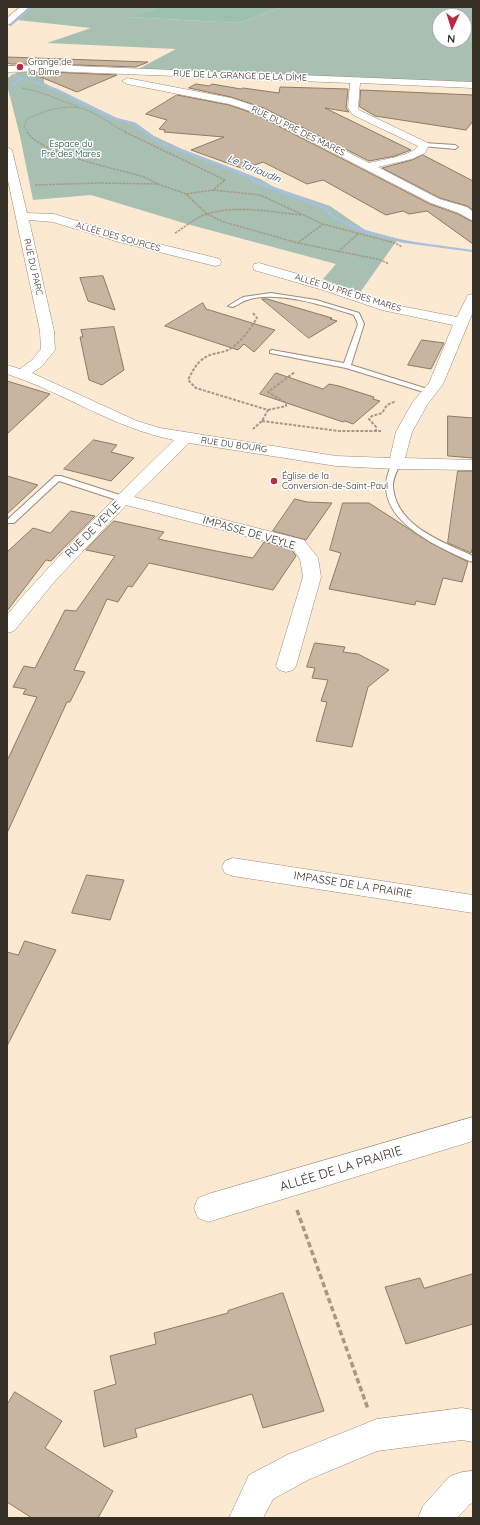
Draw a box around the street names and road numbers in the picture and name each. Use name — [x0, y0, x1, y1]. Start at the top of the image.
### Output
street label: RUE DE LA GRANGE DE LA DÎME — [173, 68, 307, 84]
street label: RUE DU PRÉ DES MARES — [249, 104, 347, 158]
street label: ALLÉE DES SOURCES — [74, 220, 162, 254]
street label: RUE DU PARC — [21, 238, 45, 296]
street label: ALLÉE DU PRÉ DES MARES — [293, 272, 403, 314]
street label: RUE DU BOURG — [200, 435, 268, 455]
street label: RUE DE VEYLE — [62, 499, 124, 561]
street label: IMPASSE DE VEYLE — [201, 513, 297, 553]
street label: IMPASSE DE LA PRAIRIE — [293, 869, 413, 901]
street label: ALLÉE DE LA PRAIRIE — [278, 1143, 404, 1195]

